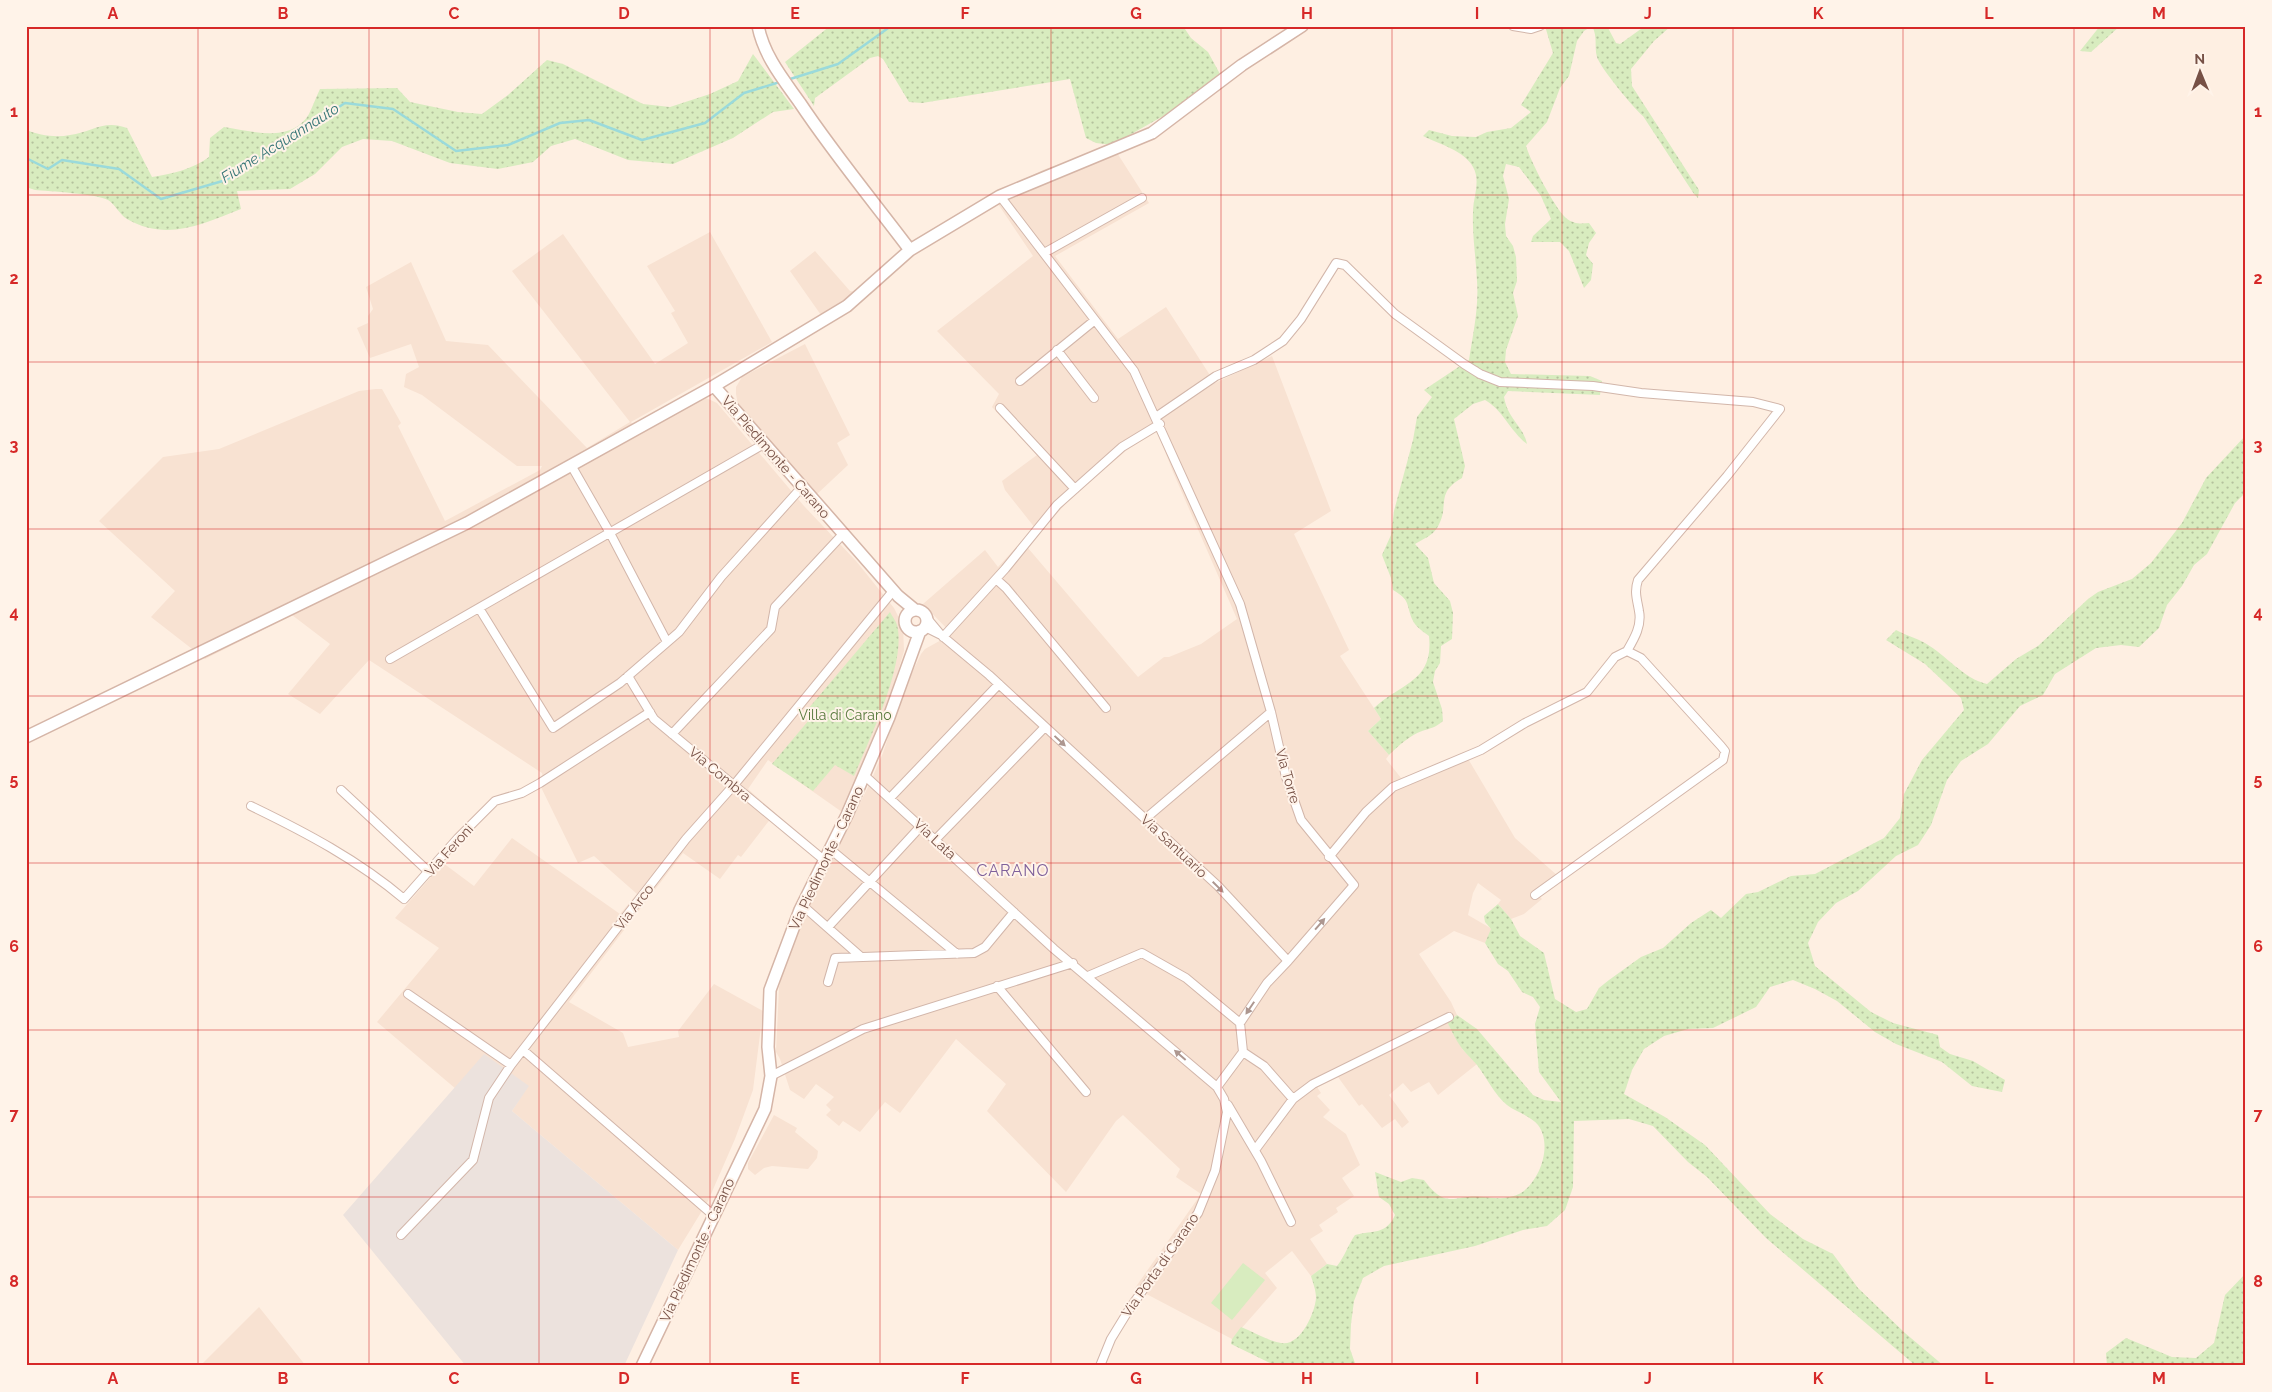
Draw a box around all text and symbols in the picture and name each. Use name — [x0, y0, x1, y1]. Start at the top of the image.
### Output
text: A — [108, 4, 119, 23]
text: B — [278, 4, 289, 23]
text: C — [449, 4, 460, 23]
text: D — [618, 4, 630, 23]
text: E — [790, 4, 800, 23]
text: F — [960, 4, 970, 23]
text: G — [1130, 4, 1142, 23]
text: H — [1301, 4, 1313, 23]
text: I — [1475, 4, 1479, 23]
text: J — [1644, 4, 1652, 23]
text: K — [1813, 4, 1824, 23]
text: L — [1984, 4, 1994, 23]
text: M — [2152, 4, 2166, 23]
north arrow — [2174, 48, 2224, 98]
text: N — [2194, 51, 2205, 67]
water label: Fiume Acquannauto — [218, 99, 342, 187]
text: 1 — [10, 102, 18, 121]
text: 1 — [2254, 102, 2262, 121]
text: 2 — [9, 269, 19, 288]
text: 2 — [2253, 269, 2263, 288]
street label: Via Piedimonte - Carano — [719, 393, 833, 521]
text: 3 — [10, 436, 19, 455]
text: 3 — [2254, 436, 2263, 455]
text: 4 — [9, 603, 19, 622]
text: 4 — [2253, 603, 2263, 622]
park label: Villa di Carano — [799, 707, 891, 723]
one-way arrow — [1054, 735, 1066, 747]
street label: Via Combra — [686, 744, 754, 804]
street label: Via Torre — [1273, 747, 1303, 805]
text: 5 — [10, 770, 19, 789]
text: 5 — [2254, 770, 2263, 789]
street label: Via Piedimonte - Carano — [786, 784, 866, 932]
street label: Via Santuario — [1137, 811, 1211, 881]
street label: Via Lata — [911, 815, 959, 863]
street label: Via Feroni — [422, 821, 476, 879]
district label: CARANO — [976, 861, 1050, 880]
street label: Via Arco — [611, 881, 657, 933]
one-way arrow — [1212, 881, 1224, 893]
one-way arrow — [1314, 919, 1326, 931]
text: 6 — [9, 937, 19, 956]
text: 6 — [2253, 937, 2263, 956]
one-way arrow — [1245, 1001, 1255, 1015]
one-way arrow — [1174, 1050, 1186, 1061]
text: 7 — [10, 1105, 19, 1124]
text: 7 — [2254, 1105, 2263, 1124]
street label: Via Piedimonte - Carano — [657, 1176, 737, 1324]
street label: Via Porta di Carano — [1118, 1210, 1202, 1320]
text: 8 — [9, 1272, 19, 1291]
text: 8 — [2253, 1272, 2263, 1291]
text: A — [108, 1369, 119, 1388]
text: B — [278, 1369, 289, 1388]
text: C — [449, 1369, 460, 1388]
text: D — [618, 1369, 630, 1388]
text: E — [790, 1369, 800, 1388]
text: F — [960, 1369, 970, 1388]
text: G — [1130, 1369, 1142, 1388]
text: H — [1301, 1369, 1313, 1388]
text: I — [1475, 1369, 1479, 1388]
text: J — [1644, 1369, 1652, 1388]
text: K — [1813, 1369, 1824, 1388]
text: L — [1984, 1369, 1994, 1388]
text: M — [2152, 1369, 2166, 1388]

